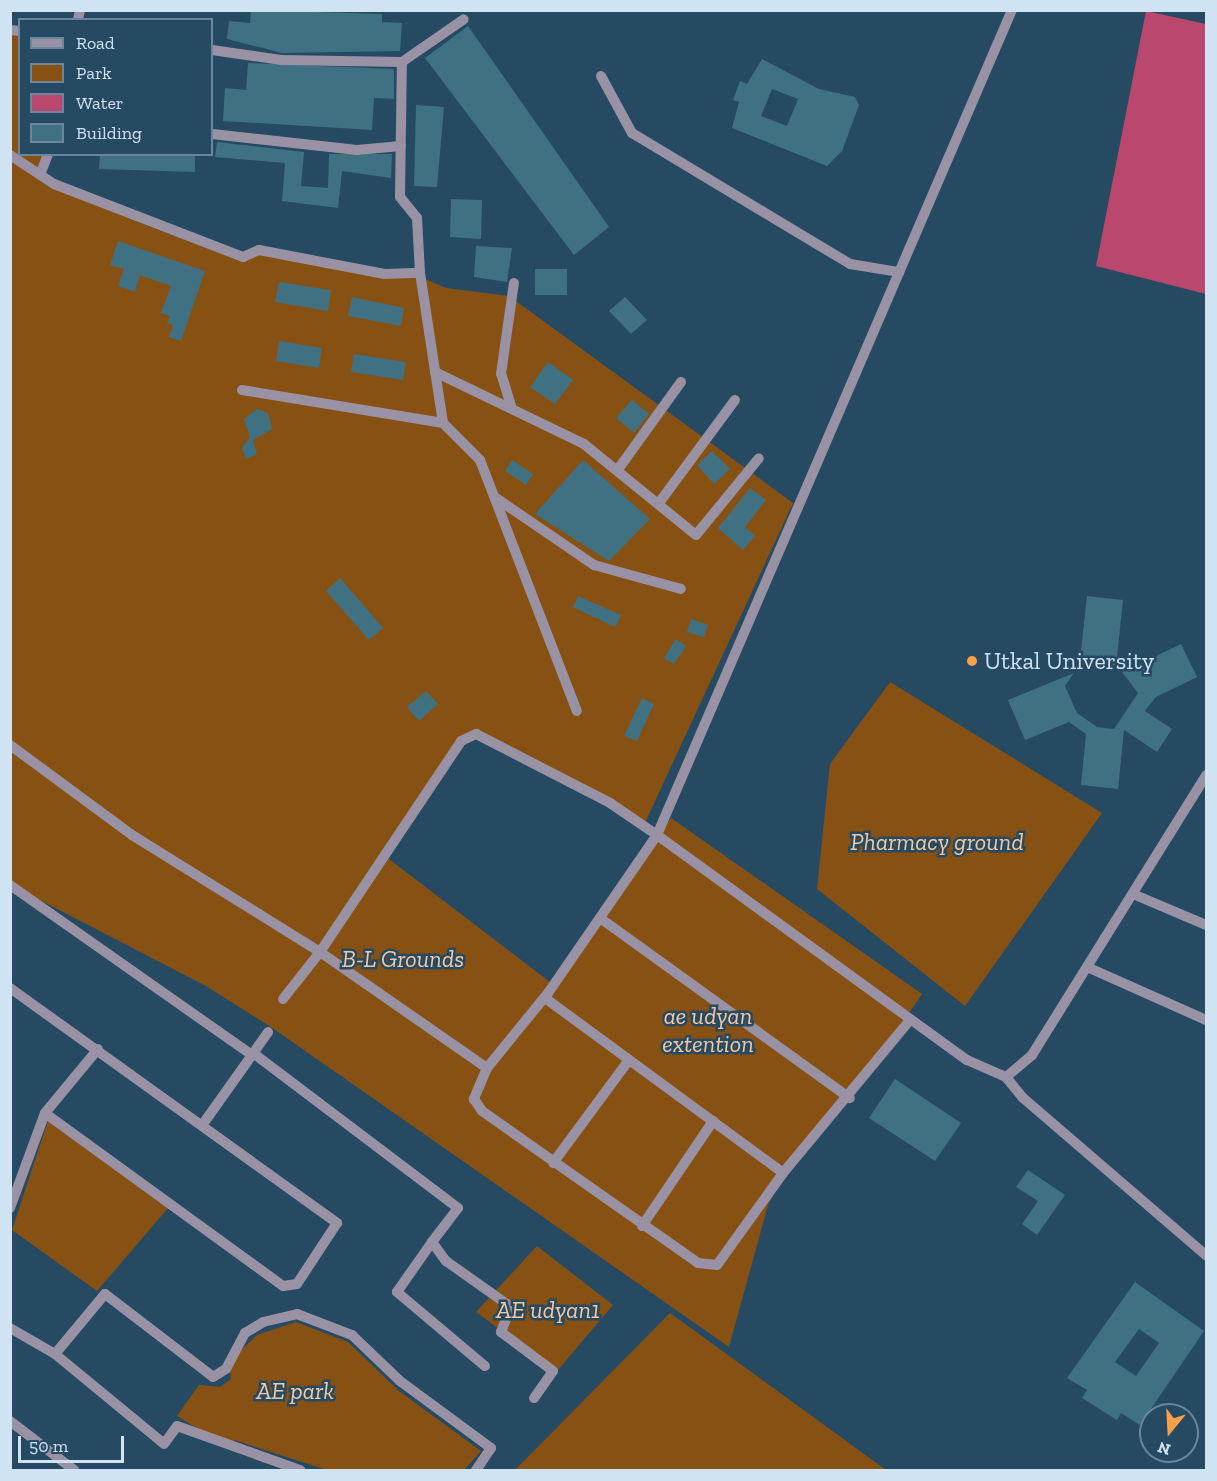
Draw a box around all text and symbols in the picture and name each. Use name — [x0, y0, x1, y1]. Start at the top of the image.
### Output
legend — [18, 18, 213, 156]
text: Road — [76, 32, 115, 54]
text: Park — [76, 62, 112, 84]
text: Water — [76, 92, 123, 114]
text: Building — [76, 122, 142, 144]
place label: Utkal University — [984, 647, 1154, 675]
marker: Utkal University — [965, 654, 979, 668]
park label: Pharmacy ground — [850, 828, 1024, 856]
park label: B-L Grounds — [342, 945, 464, 973]
park label: ae udyan extention — [662, 1002, 754, 1058]
park label: AE udyan1 — [496, 1296, 600, 1324]
park label: AE park — [256, 1377, 334, 1405]
north arrow — [1139, 1403, 1199, 1463]
scale bar — [21, 1424, 128, 1462]
text: 50 m — [29, 1435, 68, 1457]
text: N — [1155, 1438, 1173, 1460]

